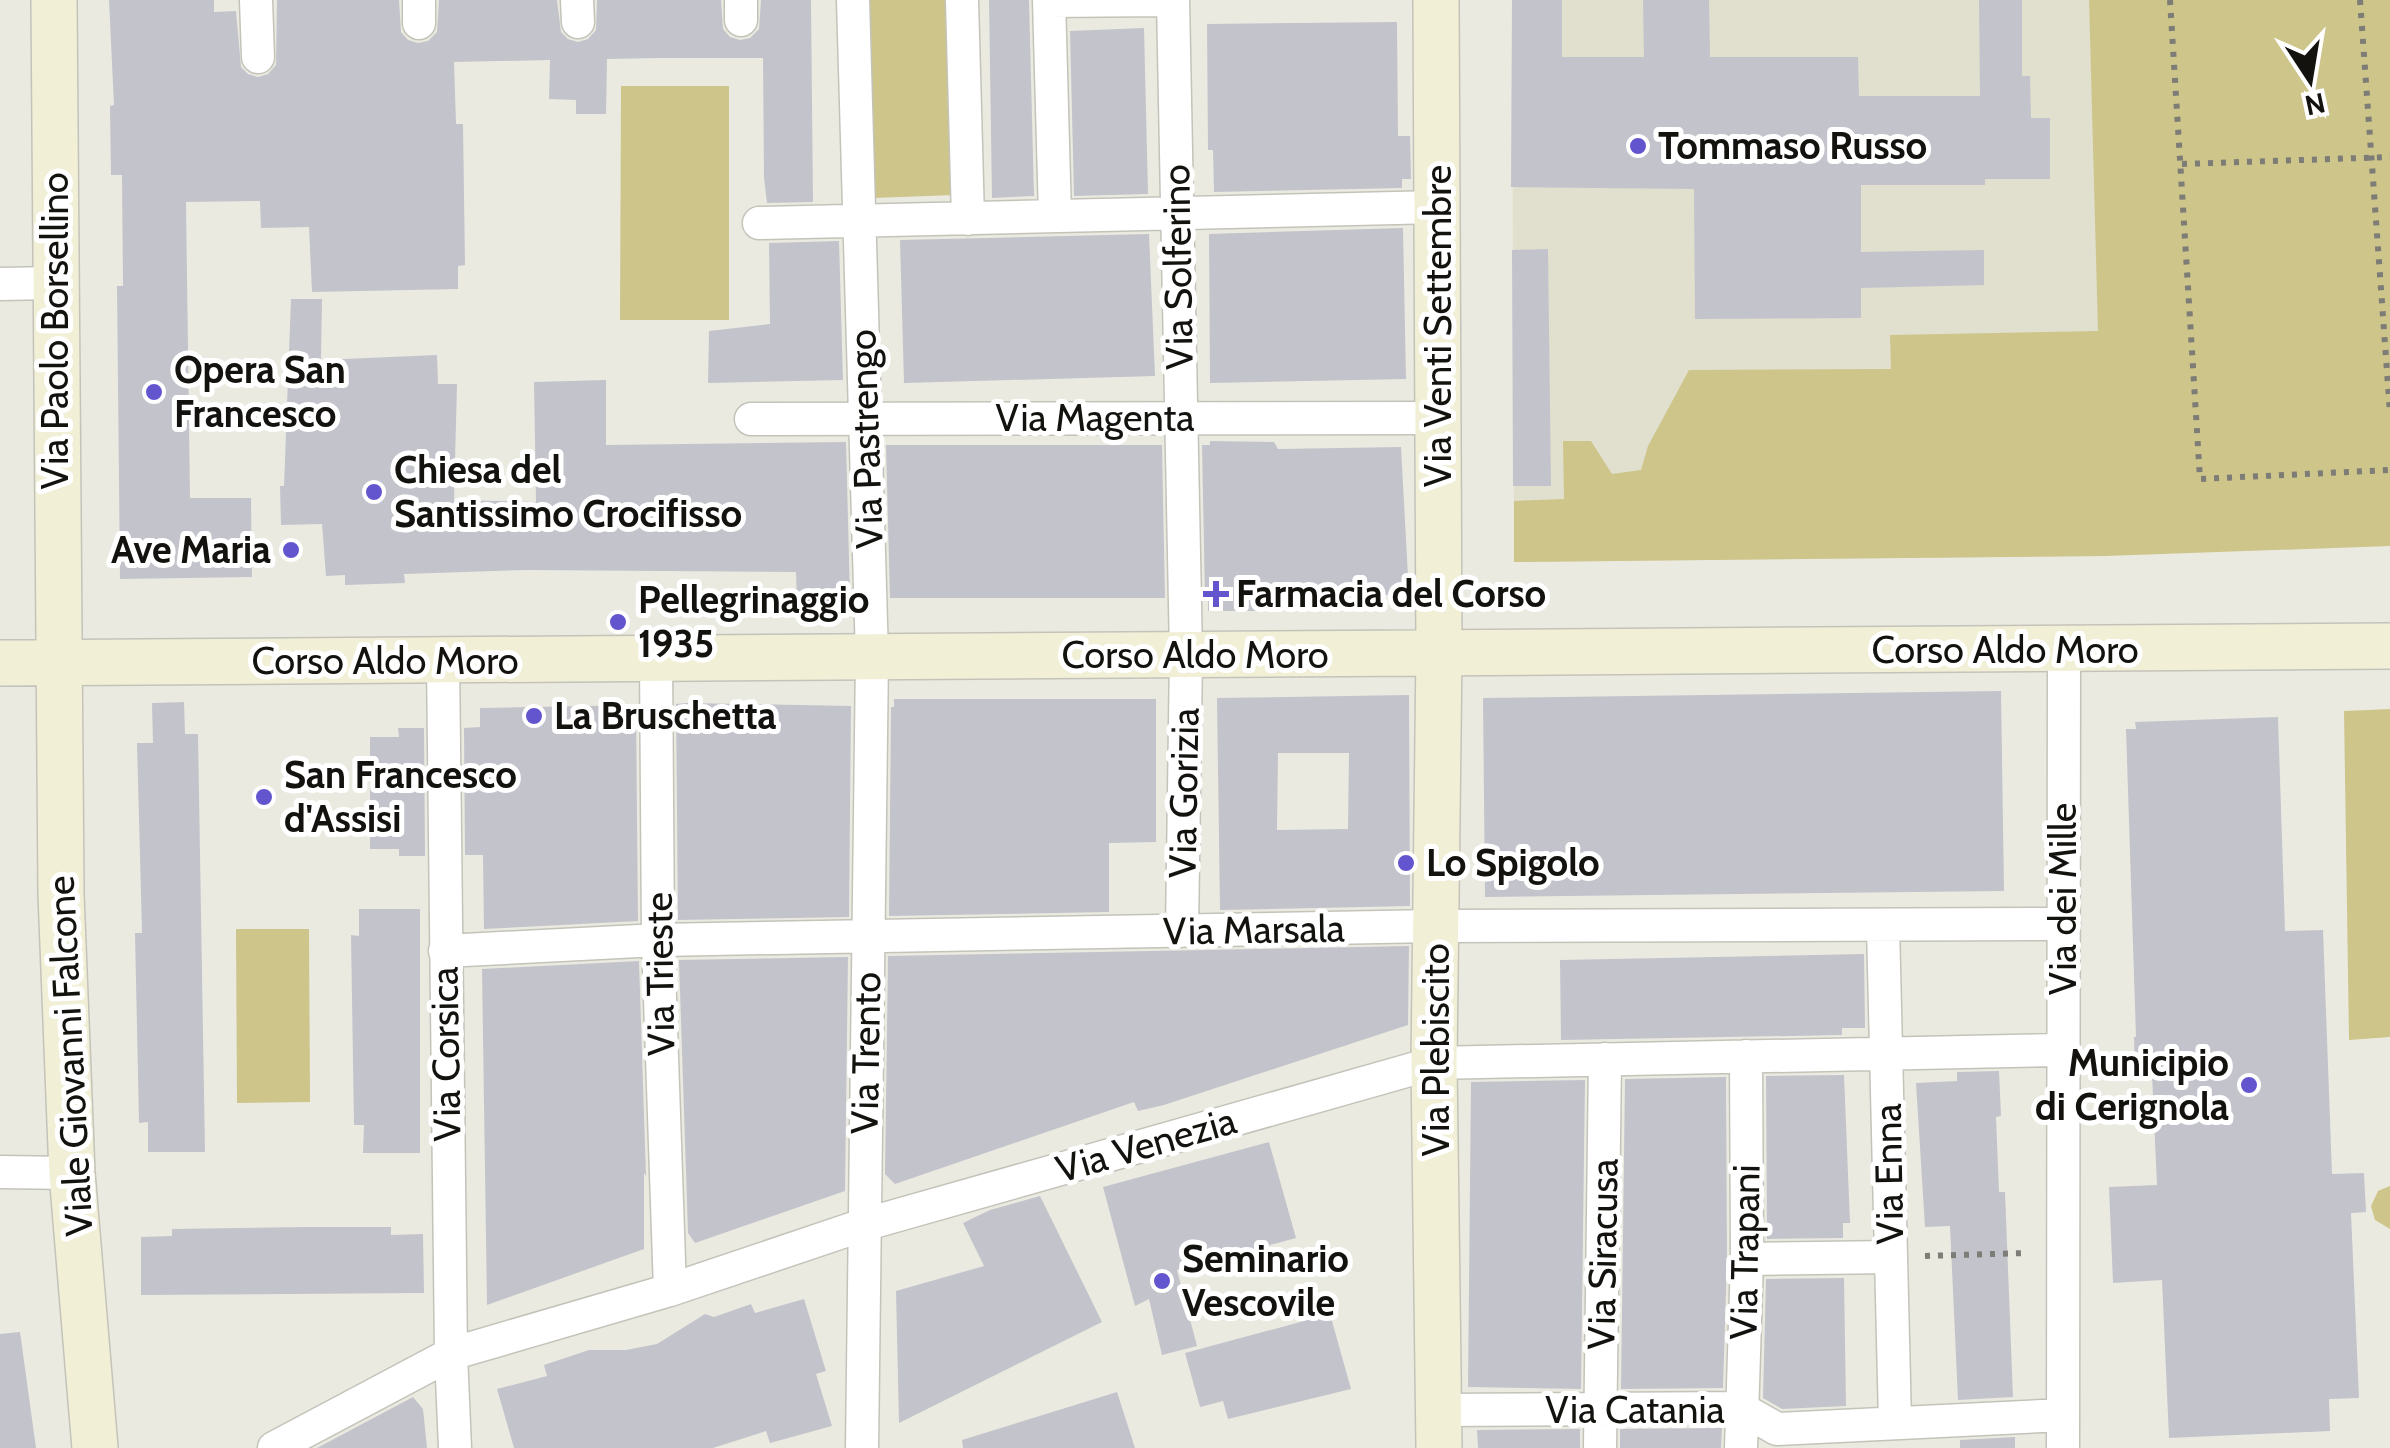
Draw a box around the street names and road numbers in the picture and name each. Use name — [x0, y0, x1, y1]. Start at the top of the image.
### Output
street label: Via Solferino — [1152, 164, 1203, 370]
street label: Via Venti Settembre — [1414, 165, 1461, 487]
street label: Via Paolo Borsellino — [31, 172, 78, 490]
street label: Via Pastrengo — [838, 328, 893, 550]
street label: Via Magenta — [996, 394, 1194, 441]
street label: Corso Aldo Moro — [1871, 626, 2139, 673]
street label: Corso Aldo Moro — [1061, 631, 1329, 678]
street label: Corso Aldo Moro — [251, 637, 519, 684]
street label: Via Gorizia — [1159, 707, 1208, 878]
street label: Via dei Mille — [2039, 803, 2086, 995]
street label: Viale Giovanni Falcone — [37, 875, 102, 1237]
street label: Via Trieste — [635, 892, 684, 1056]
street label: Via Marsala — [1163, 904, 1345, 955]
street label: Via Plebiscito — [1412, 943, 1459, 1157]
street label: Via Corsica — [420, 966, 471, 1142]
street label: Via Trento — [841, 972, 890, 1134]
street label: Via Venezia — [1050, 1096, 1241, 1193]
street label: Via Enna — [1864, 1103, 1913, 1245]
street label: Via Siracusa — [1577, 1158, 1628, 1350]
street label: Via Trapani — [1719, 1164, 1770, 1340]
street label: Via Catania — [1545, 1386, 1725, 1433]

